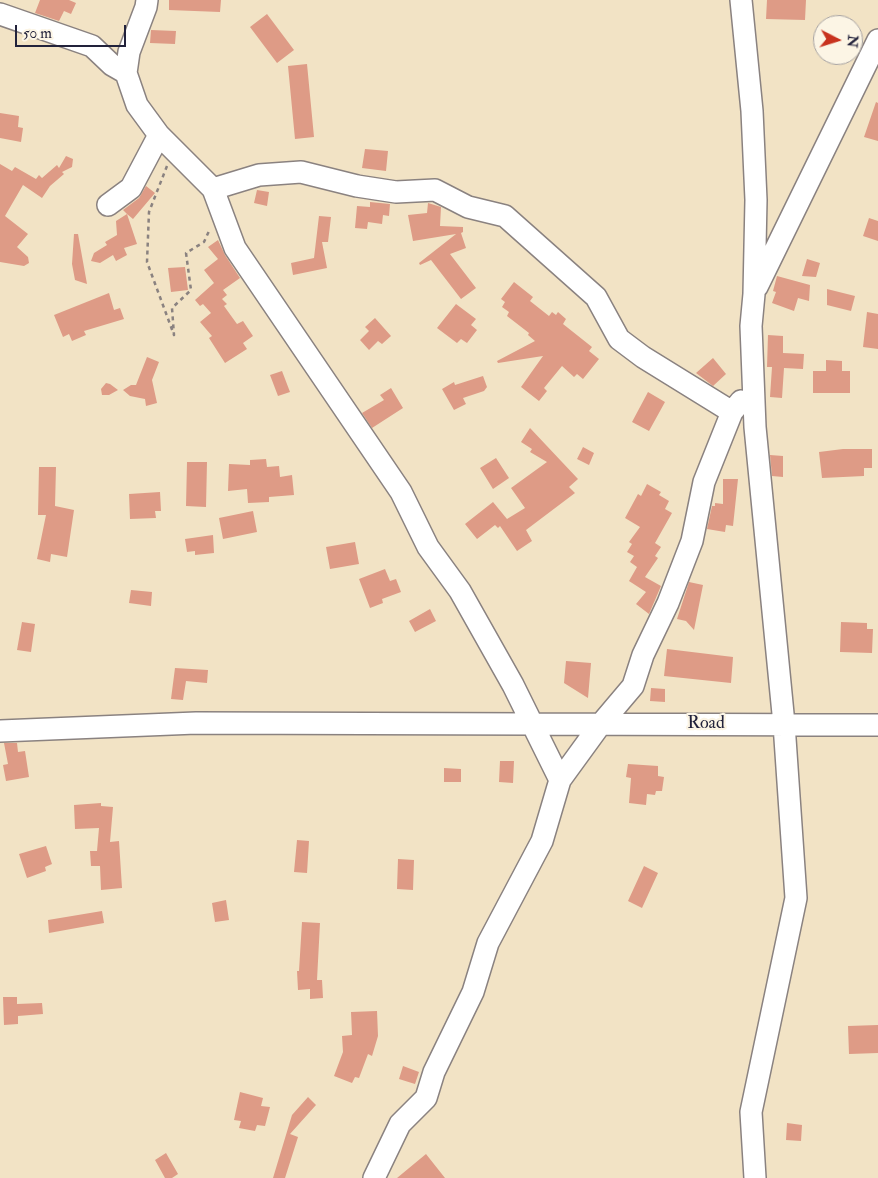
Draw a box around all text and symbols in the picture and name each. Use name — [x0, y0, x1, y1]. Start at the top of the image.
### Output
scale bar — [18, 15, 129, 47]
north arrow — [813, 15, 863, 65]
text: 50 m — [23, 24, 52, 43]
text: N — [843, 34, 861, 48]
street label: Road — [687, 713, 725, 735]

